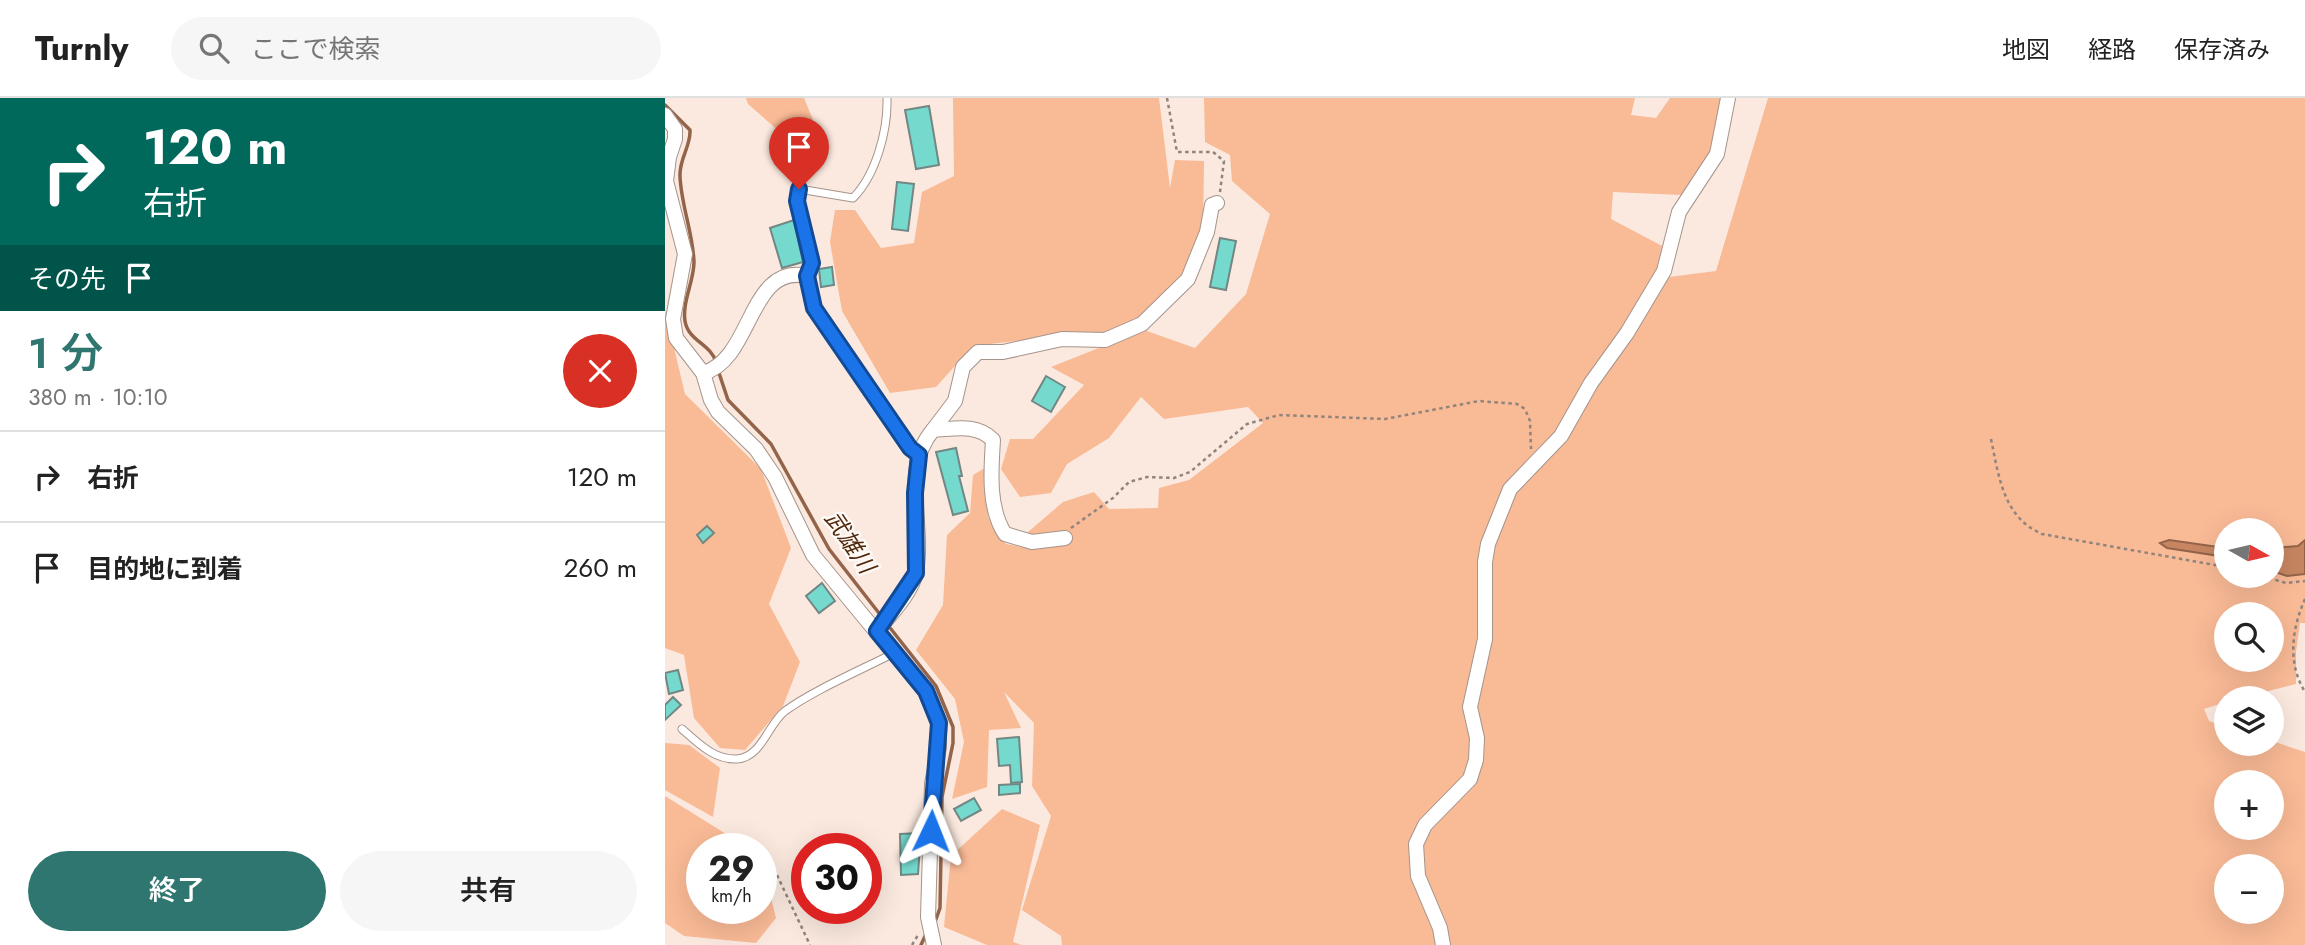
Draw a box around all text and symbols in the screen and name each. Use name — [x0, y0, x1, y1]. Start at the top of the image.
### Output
search box — [171, 17, 661, 80]
text: Turnly — [35, 25, 129, 72]
icon: search — [195, 29, 233, 67]
text: ここで検索 — [251, 30, 381, 68]
text: 地図 — [2002, 32, 2050, 67]
text: 経路 — [2088, 32, 2136, 67]
text: 保存済み — [2174, 32, 2270, 67]
text: 120 m — [143, 112, 287, 182]
pin — [769, 117, 829, 189]
icon: right — [28, 126, 119, 217]
icon: arrive — [780, 128, 818, 166]
text: 右折 — [143, 180, 207, 226]
icon: arrive — [120, 259, 158, 297]
text: その先 — [28, 260, 106, 298]
text: 1 分 — [28, 323, 103, 384]
button: close — [563, 334, 637, 408]
text: 380 m · 10:10 — [28, 380, 168, 414]
icon: right — [28, 458, 66, 496]
text: 120 m — [567, 458, 637, 496]
text: 右折 — [87, 459, 139, 497]
water label: 武雄川 — [817, 504, 885, 583]
north arrow — [2214, 518, 2284, 588]
map controls — [2214, 518, 2284, 924]
icon: arrive — [28, 549, 66, 587]
text: 260 m — [564, 549, 637, 587]
text: 目的地に到着 — [87, 550, 243, 588]
button: search — [2214, 602, 2284, 672]
button: layers — [2214, 686, 2284, 756]
button: + — [2214, 770, 2284, 840]
position arrow — [894, 794, 968, 868]
speed limit sign: 30 — [791, 833, 882, 924]
text: 29 — [708, 844, 755, 894]
button: 終了 — [28, 851, 326, 931]
button: 共有 — [340, 851, 637, 931]
button: − — [2214, 854, 2284, 924]
text: km/h — [711, 883, 752, 909]

